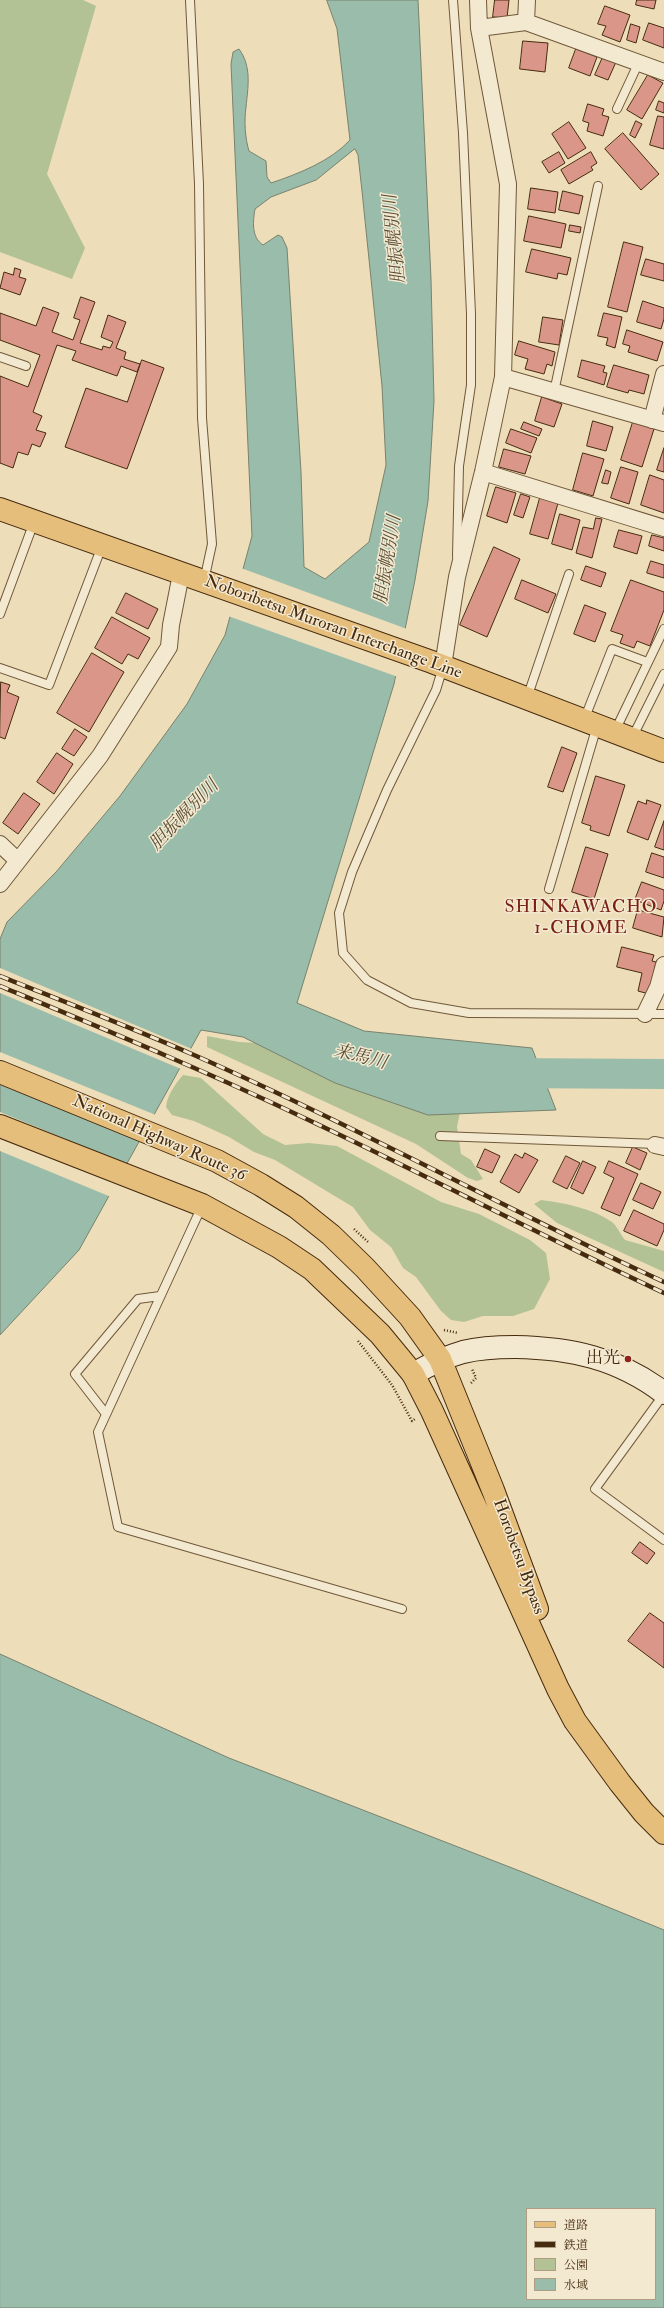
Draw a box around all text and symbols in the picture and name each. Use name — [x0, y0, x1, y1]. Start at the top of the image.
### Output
water label: 胆振幌別川 — [381, 193, 411, 285]
water label: 胆振幌別川 — [371, 514, 407, 606]
street label: Noboribetsu Muroran Interchange Line — [202, 572, 464, 684]
water label: 胆振幌別川 — [146, 776, 224, 856]
district label: SHINKAWACHO 1-CHOME — [504, 897, 658, 940]
water label: 来馬川 — [331, 1041, 389, 1075]
street label: National Highway Route 36 — [69, 1092, 249, 1186]
place label: 出光 — [586, 1349, 620, 1369]
marker: 出光 — [623, 1354, 633, 1364]
street label: Horobetsu Bypass — [488, 1497, 548, 1617]
legend — [526, 2208, 656, 2300]
text: 道路 — [564, 2218, 588, 2233]
text: 鉄道 — [564, 2238, 588, 2253]
text: 公園 — [564, 2258, 588, 2273]
text: 水域 — [564, 2278, 588, 2293]

